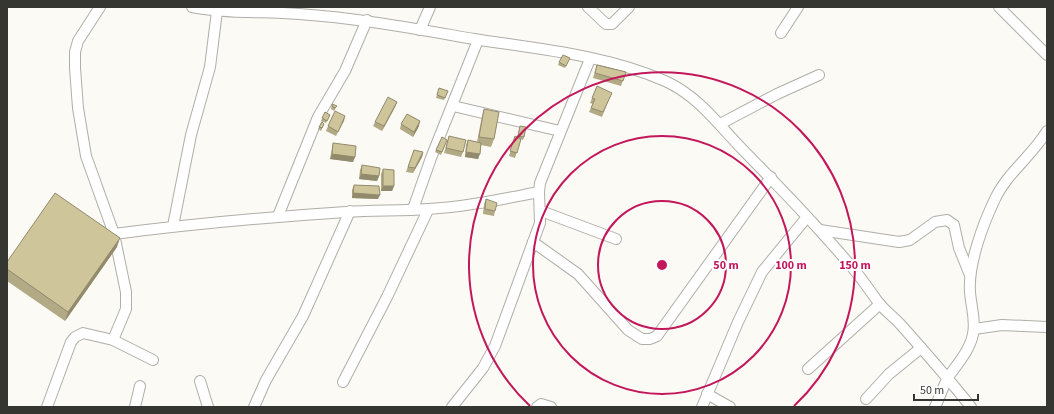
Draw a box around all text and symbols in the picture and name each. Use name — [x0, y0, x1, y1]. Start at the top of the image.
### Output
text: 50 m — [713, 257, 739, 274]
text: 100 m — [775, 257, 807, 274]
text: 150 m — [839, 257, 871, 274]
centre of rings — [655, 258, 669, 272]
scale bar — [914, 376, 978, 402]
text: 50 m — [920, 382, 944, 399]

